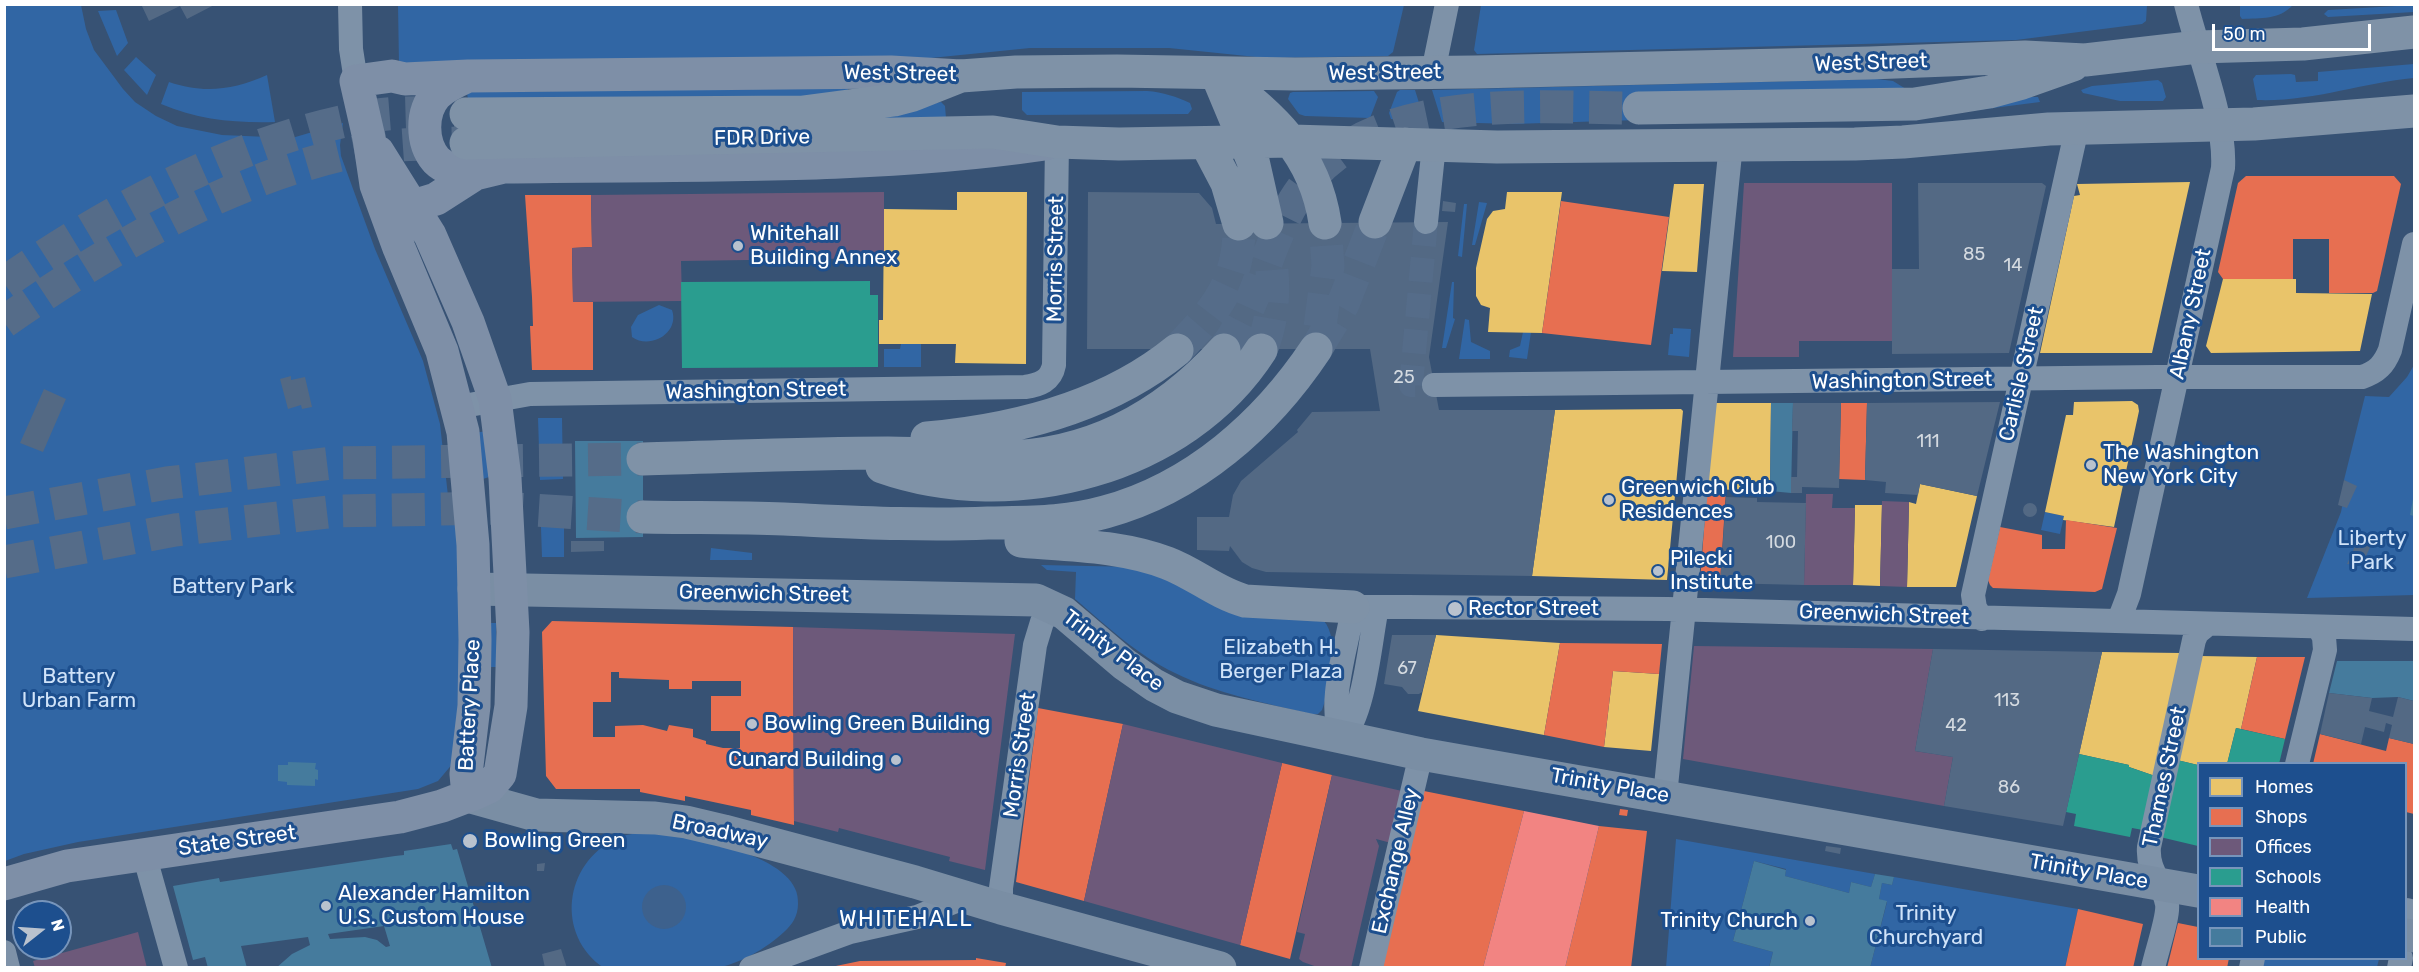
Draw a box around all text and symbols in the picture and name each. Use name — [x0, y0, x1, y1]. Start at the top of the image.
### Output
scale bar — [2215, 12, 2374, 50]
text: 50 m — [2223, 23, 2266, 45]
street label: West Street — [1814, 48, 1928, 78]
street label: West Street — [1328, 59, 1442, 87]
street label: West Street — [843, 60, 957, 88]
street label: FDR Drive — [714, 125, 810, 151]
street label: Morris Street — [1042, 196, 1070, 322]
place label: Whitehall Building Annex — [750, 221, 897, 271]
marker: Whitehall Building Annex — [731, 239, 745, 253]
house number: 85 — [1963, 244, 1985, 266]
street label: Albany Street — [2165, 246, 2217, 382]
house number: 14 — [2004, 255, 2022, 277]
street label: Carlisle Street — [1994, 304, 2050, 444]
house number: 25 — [1393, 367, 1415, 389]
street label: Washington Street — [1811, 367, 1993, 395]
street label: Washington Street — [665, 377, 847, 405]
house number: 111 — [1916, 431, 1940, 453]
place label: The Washington New York City — [2103, 440, 2259, 490]
marker: The Washington New York City — [2084, 458, 2098, 472]
place label: Greenwich Club Residences — [1621, 475, 1775, 525]
marker: Greenwich Club Residences — [1602, 493, 1616, 507]
park label: Liberty Park — [2338, 526, 2406, 576]
house number: 100 — [1766, 532, 1796, 554]
place label: Pilecki Institute — [1670, 546, 1753, 596]
marker: Pilecki Institute — [1651, 564, 1665, 578]
park label: Battery Park — [172, 574, 294, 600]
street label: Greenwich Street — [679, 580, 849, 608]
place label: Rector Street — [1468, 596, 1599, 622]
street label: Greenwich Street — [1798, 599, 1970, 631]
marker: Rector Street — [1446, 600, 1464, 618]
street label: Trinity Place — [1058, 605, 1168, 697]
park label: Elizabeth H. Berger Plaza — [1219, 635, 1343, 685]
street label: Battery Place — [454, 638, 486, 772]
house number: 67 — [1397, 658, 1417, 680]
park label: Battery Urban Farm — [22, 664, 136, 714]
house number: 113 — [1994, 690, 2020, 712]
street label: Morris Street — [999, 691, 1041, 819]
street label: Thames Street — [2138, 704, 2192, 850]
place label: Bowling Green Building — [764, 711, 990, 737]
house number: 42 — [1945, 715, 1967, 737]
marker: Bowling Green Building — [745, 717, 759, 731]
place label: Cunard Building — [728, 747, 884, 773]
marker: Cunard Building — [889, 753, 903, 767]
legend — [2197, 762, 2407, 960]
street label: Trinity Place — [1549, 763, 1671, 809]
text: Homes — [2255, 776, 2313, 798]
house number: 86 — [1998, 777, 2020, 799]
street label: Exchange Alley — [1367, 786, 1425, 936]
text: Shops — [2255, 806, 2307, 828]
street label: Broadway — [670, 810, 770, 854]
street label: State Street — [177, 820, 297, 862]
place label: Bowling Green — [484, 828, 626, 854]
marker: Bowling Green — [461, 832, 479, 850]
text: Offices — [2255, 836, 2312, 858]
street label: Trinity Place — [2028, 849, 2150, 895]
text: Schools — [2255, 866, 2321, 888]
place label: Alexander Hamilton U.S. Custom House — [338, 881, 530, 931]
text: Health — [2255, 896, 2310, 918]
marker: Alexander Hamilton U.S. Custom House — [319, 899, 333, 913]
north arrow — [12, 900, 72, 960]
park label: Trinity Churchyard — [1869, 901, 1983, 951]
district label: WHITEHALL — [839, 907, 973, 933]
place label: Trinity Church — [1660, 908, 1798, 934]
marker: Trinity Church — [1803, 914, 1817, 928]
text: N — [47, 917, 69, 933]
text: Public — [2255, 926, 2307, 948]

